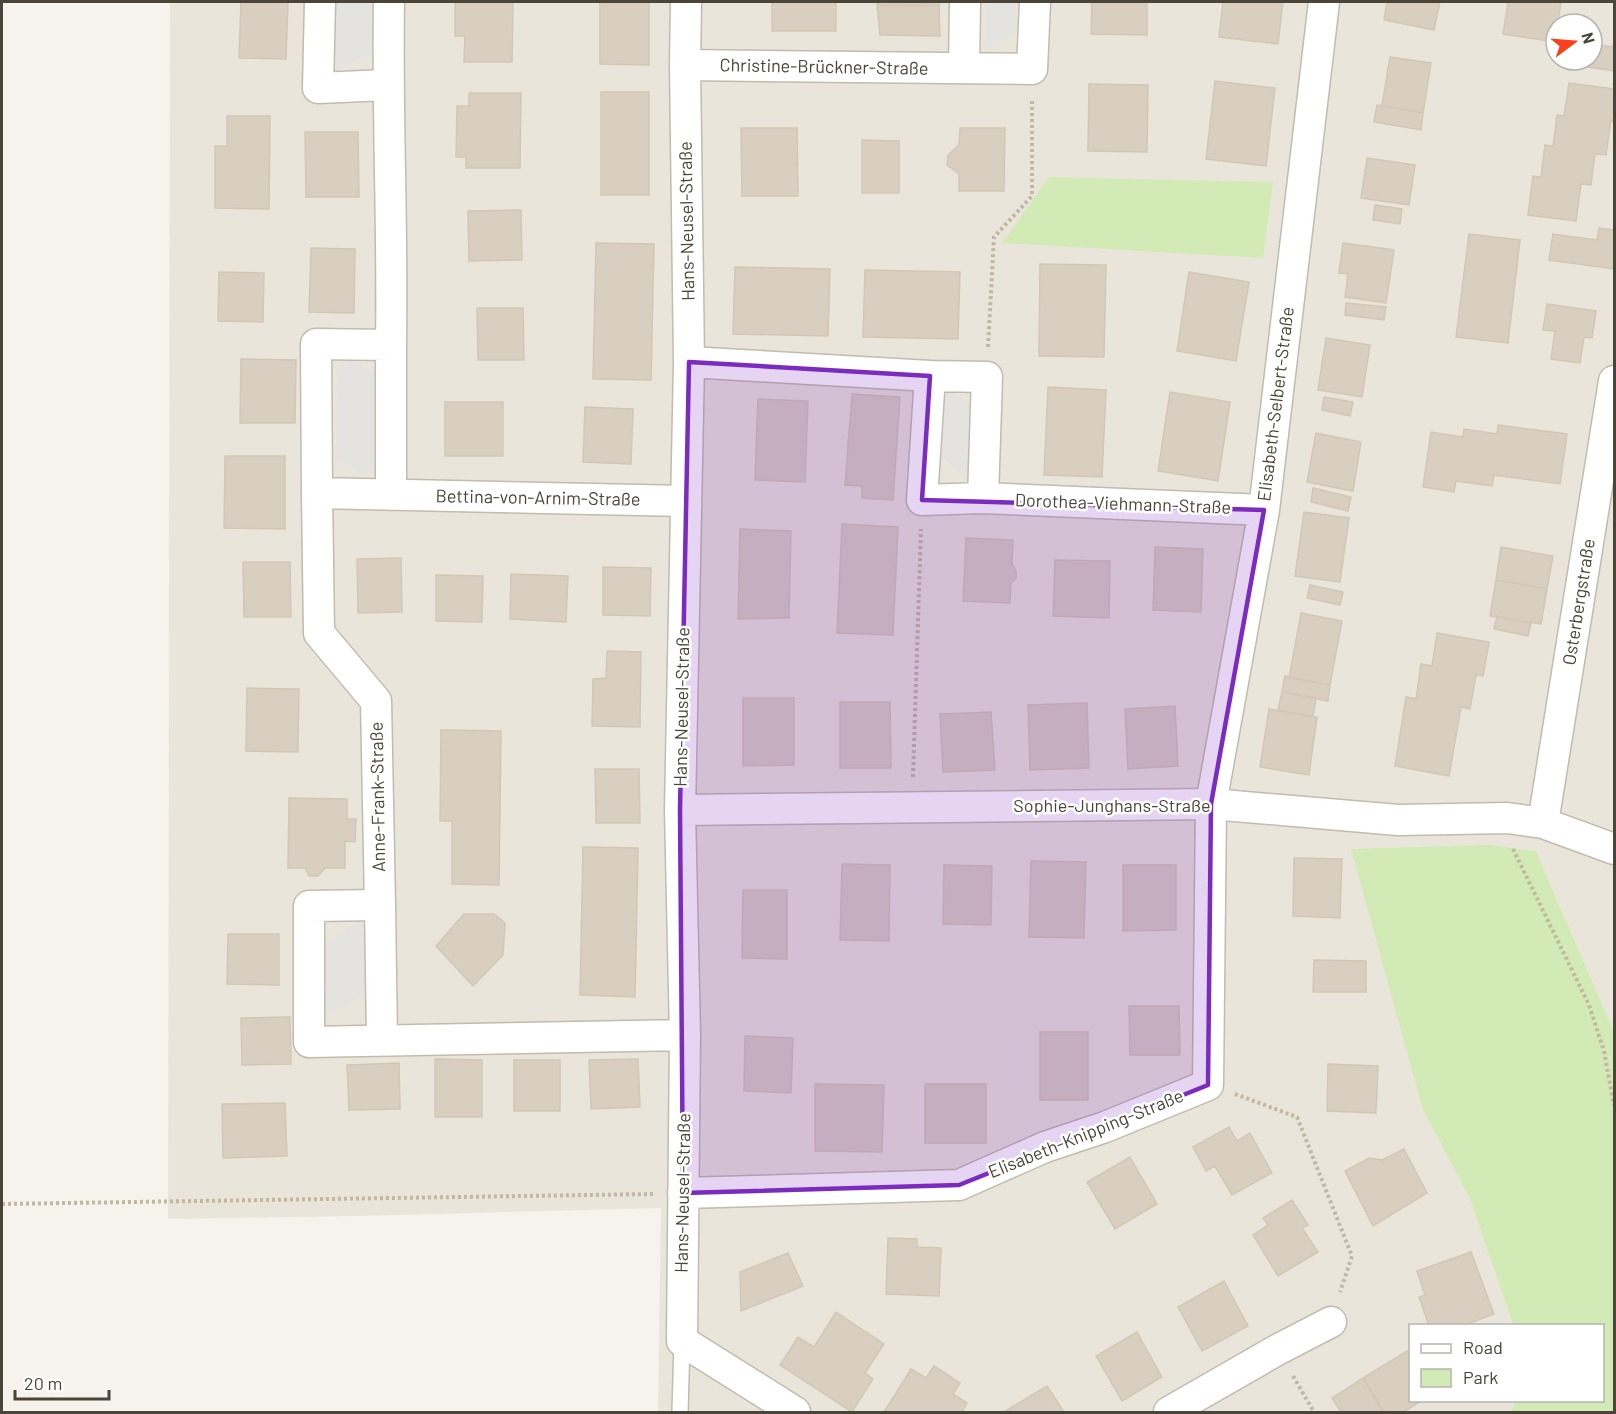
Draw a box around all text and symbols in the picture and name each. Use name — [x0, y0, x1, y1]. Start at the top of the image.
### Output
north arrow — [1544, 12, 1604, 72]
text: N — [1578, 30, 1599, 45]
street label: Christine-Brückner-Straße — [719, 53, 929, 79]
street label: Hans-Neusel-Straße — [674, 141, 698, 301]
street label: Elisabeth-Selbert-Straße — [1252, 305, 1298, 502]
street label: Bettina-von-Arnim-Straße — [435, 484, 641, 510]
street label: Dorothea-Viehmann-Straße — [1015, 488, 1232, 518]
street label: Osterbergstraße — [1557, 537, 1599, 667]
street label: Hans-Neusel-Straße — [669, 627, 693, 787]
street label: Anne-Frank-Straße — [365, 722, 389, 872]
street label: Sophie-Junghans-Straße — [1013, 794, 1211, 816]
street label: Elisabeth-Knipping-Straße — [985, 1084, 1186, 1182]
street label: Hans-Neusel-Straße — [670, 1113, 694, 1273]
legend — [1409, 1324, 1604, 1402]
text: Road — [1463, 1336, 1503, 1358]
scale bar — [15, 1363, 110, 1401]
text: Park — [1463, 1366, 1498, 1388]
text: 20 m — [24, 1372, 62, 1394]

